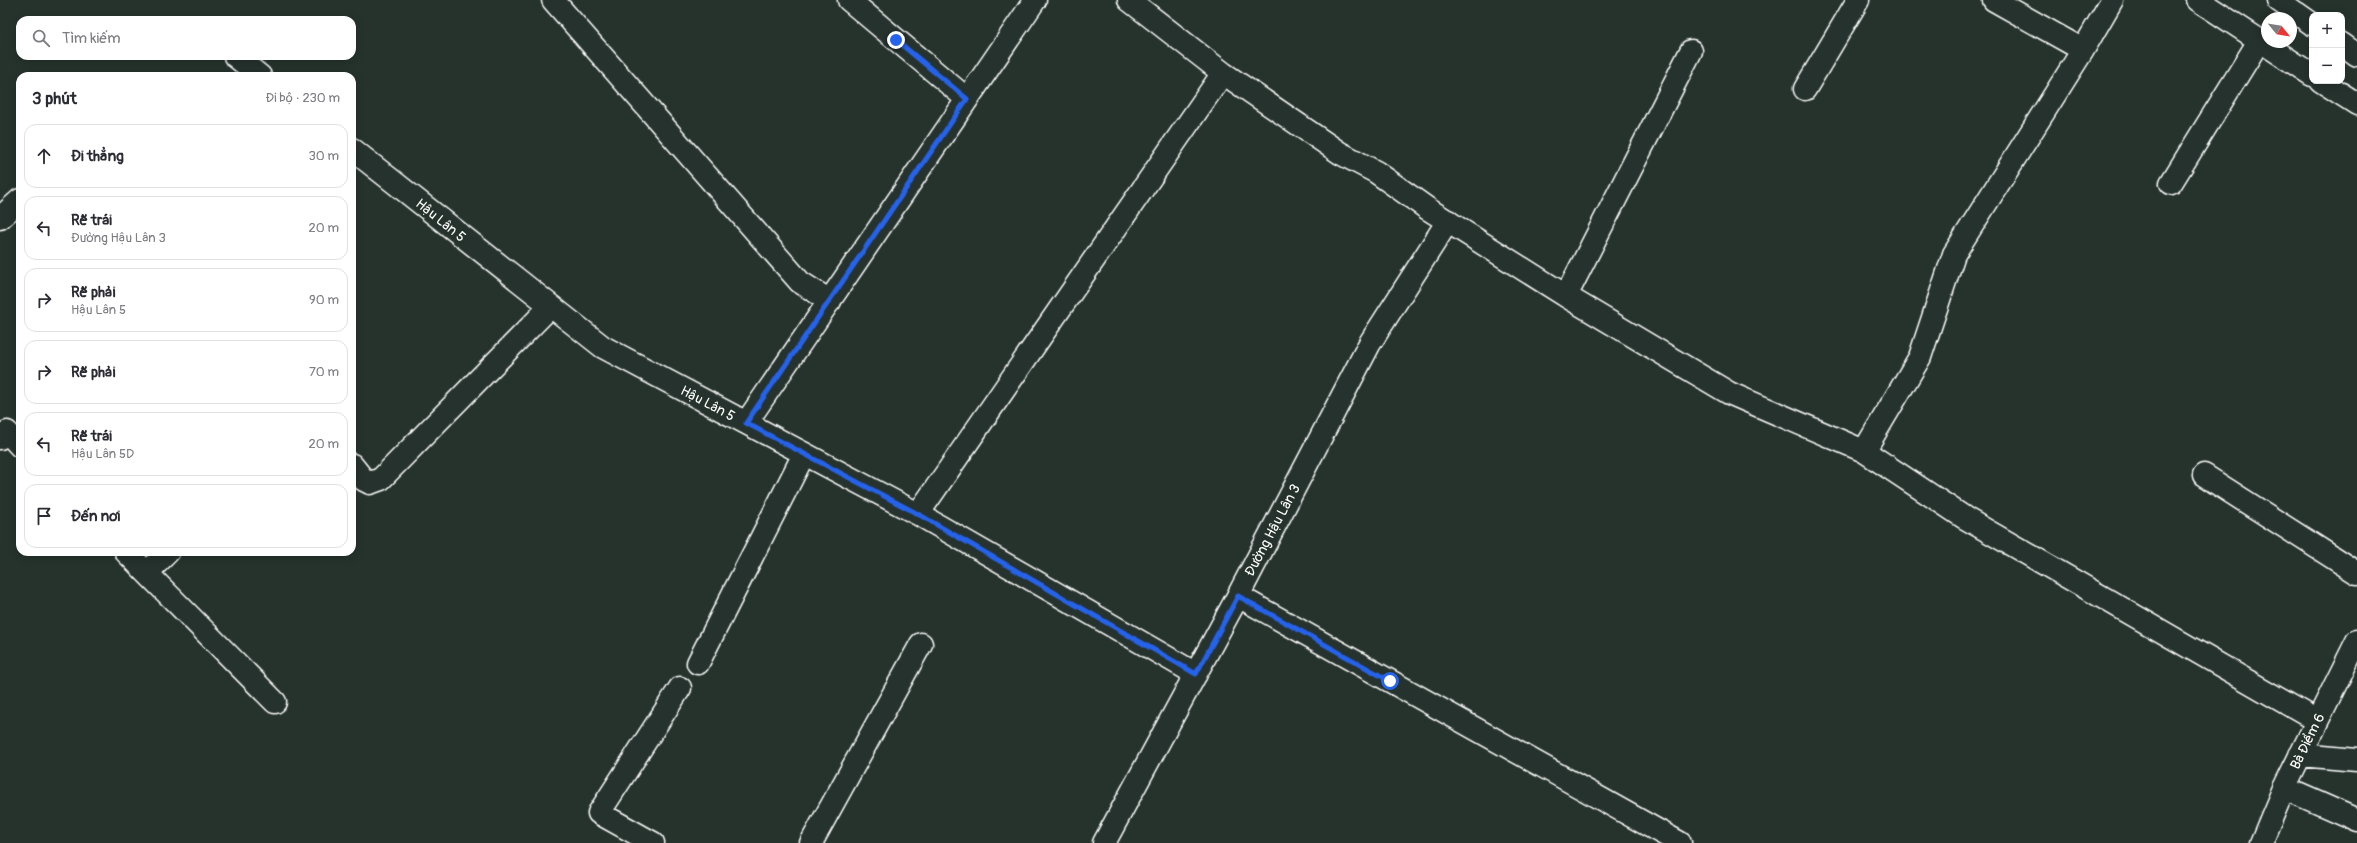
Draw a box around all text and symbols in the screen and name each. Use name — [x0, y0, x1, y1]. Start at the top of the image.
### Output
north arrow — [2261, 12, 2297, 48]
map controls — [2309, 12, 2345, 84]
button: + — [2309, 12, 2345, 48]
search box — [16, 16, 356, 60]
icon: search — [30, 27, 52, 49]
text: Tìm kiếm — [62, 29, 121, 48]
route end — [887, 31, 905, 49]
button: − — [2309, 48, 2345, 84]
text: 3 phút — [32, 88, 77, 109]
text: Đi bộ · 230 m — [265, 90, 340, 106]
icon: ahead — [33, 145, 55, 167]
text: Đi thẳng — [71, 147, 124, 166]
text: 30 m — [309, 148, 339, 164]
street label: Hậu Lân 5 — [412, 195, 469, 246]
text: Rẽ trái — [71, 211, 112, 230]
icon: left — [33, 217, 55, 239]
text: 20 m — [308, 220, 339, 236]
text: Đường Hậu Lân 3 — [71, 230, 166, 246]
text: Rẽ phải — [71, 283, 115, 302]
icon: right — [33, 289, 55, 311]
text: 90 m — [309, 292, 339, 308]
text: Hậu Lân 5 — [71, 302, 126, 318]
icon: right — [33, 361, 55, 383]
text: Rẽ phải — [71, 363, 115, 382]
text: 70 m — [309, 364, 339, 380]
street label: Hậu Lân 5 — [678, 382, 738, 425]
text: Rẽ trái — [71, 427, 112, 446]
icon: left — [33, 433, 55, 455]
text: 20 m — [308, 436, 339, 452]
text: Hậu Lân 5D — [71, 446, 134, 462]
street label: Đường Hậu Lân 3 — [1241, 481, 1304, 579]
icon: arrive — [33, 505, 55, 527]
text: Đến nơi — [71, 507, 120, 526]
route start — [1381, 672, 1399, 690]
street label: Bà Điểm 6 — [2287, 710, 2328, 772]

